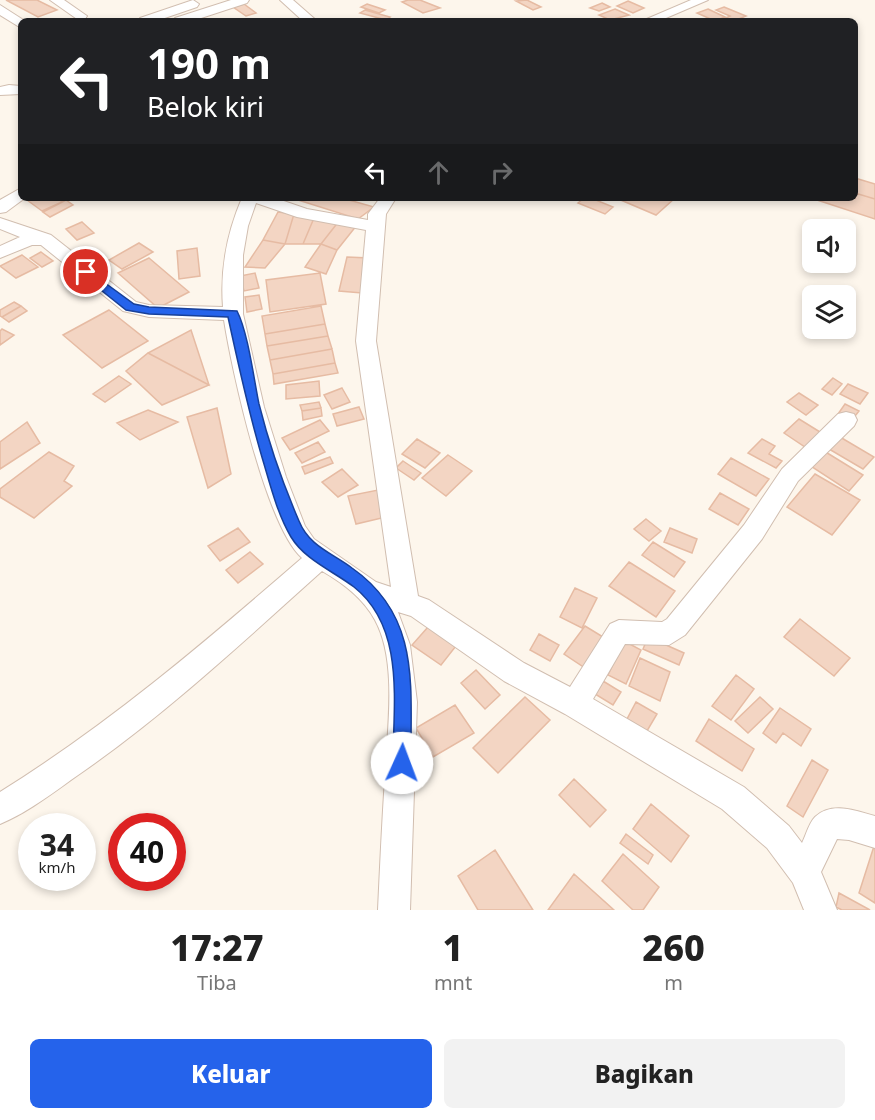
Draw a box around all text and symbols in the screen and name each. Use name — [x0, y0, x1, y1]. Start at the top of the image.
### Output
text: 190 m — [147, 34, 271, 91]
icon: left — [48, 42, 126, 120]
text: Belok kiri — [147, 88, 264, 125]
icon: left — [359, 156, 392, 189]
icon: ahead — [422, 156, 455, 189]
icon: right — [485, 156, 518, 189]
map controls — [802, 219, 856, 339]
button: sound — [802, 219, 856, 273]
pin — [60, 246, 111, 297]
icon: arrive — [69, 255, 102, 288]
button: layers — [802, 285, 856, 339]
position arrow — [370, 731, 434, 795]
speed limit sign: 40 — [108, 813, 186, 891]
text: 34 — [40, 824, 74, 865]
text: km/h — [39, 857, 75, 877]
text: 17:27 — [170, 923, 264, 972]
text: 1 — [443, 923, 463, 972]
text: 260 — [642, 923, 705, 972]
text: Tiba — [197, 969, 237, 996]
text: mnt — [434, 969, 472, 996]
text: m — [664, 969, 683, 996]
button: Keluar — [30, 1039, 432, 1108]
button: Bagikan — [444, 1039, 845, 1108]

